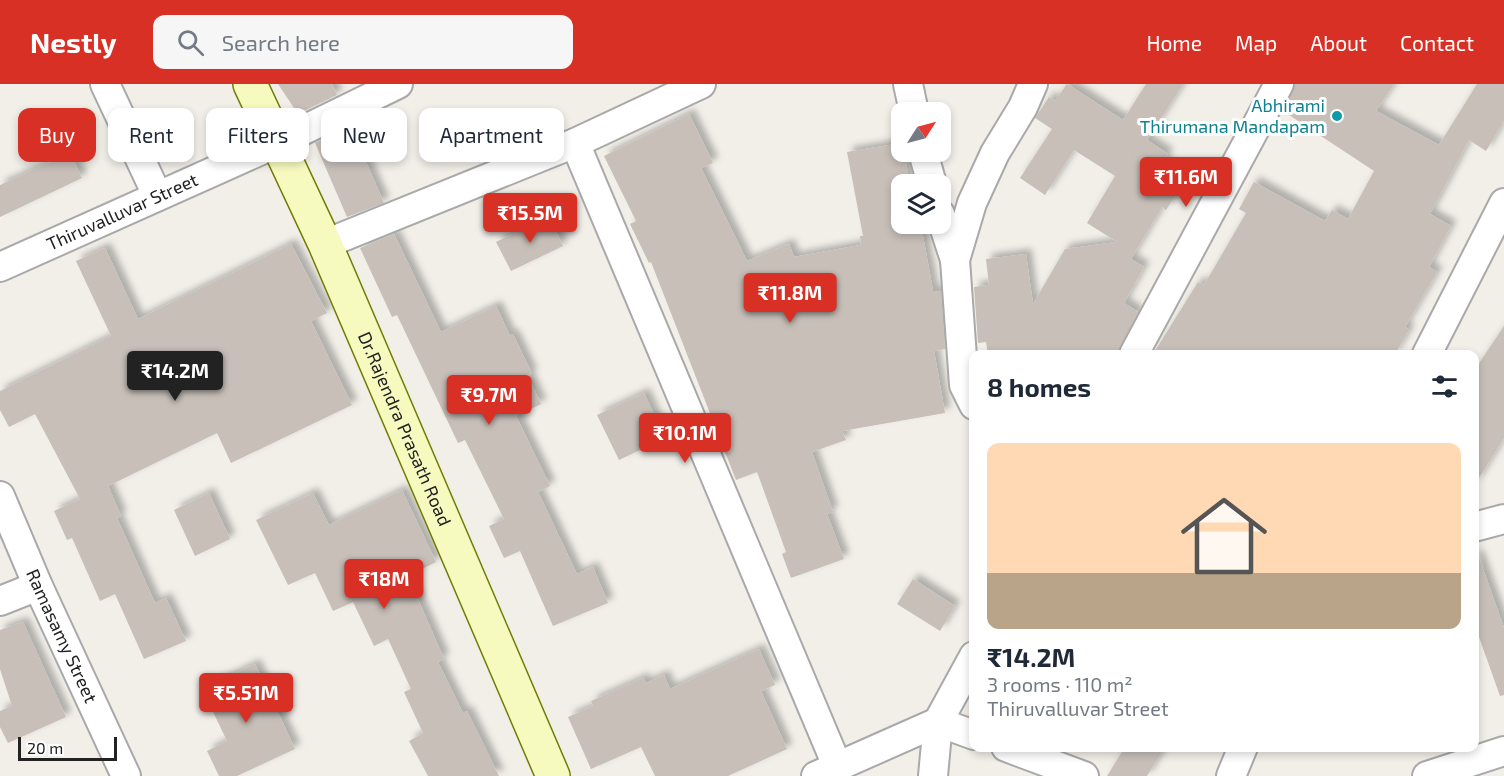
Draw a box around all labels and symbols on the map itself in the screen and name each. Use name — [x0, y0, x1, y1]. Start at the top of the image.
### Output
place label: Abhirami Thirumana Mandapam — [1140, 94, 1325, 137]
north arrow — [891, 102, 951, 162]
marker: Abhirami Thirumana Mandapam — [1330, 109, 1344, 123]
pin: ₹11.6M — [1137, 157, 1235, 208]
street label: Thiruvalluvar Street — [43, 168, 201, 255]
pin: ₹15.5M — [481, 193, 579, 244]
pin: ₹11.8M — [741, 273, 839, 324]
street label: Dr.Rajendra Prasath Road — [354, 328, 457, 529]
pin: ₹14.2M — [126, 351, 224, 402]
pin: ₹9.7M — [447, 375, 531, 426]
pin: ₹10.1M — [636, 413, 734, 464]
pin: ₹18M — [348, 559, 420, 610]
street label: Ramasamy Street — [22, 566, 103, 706]
pin: ₹5.51M — [197, 673, 295, 724]
scale bar — [18, 734, 117, 762]

